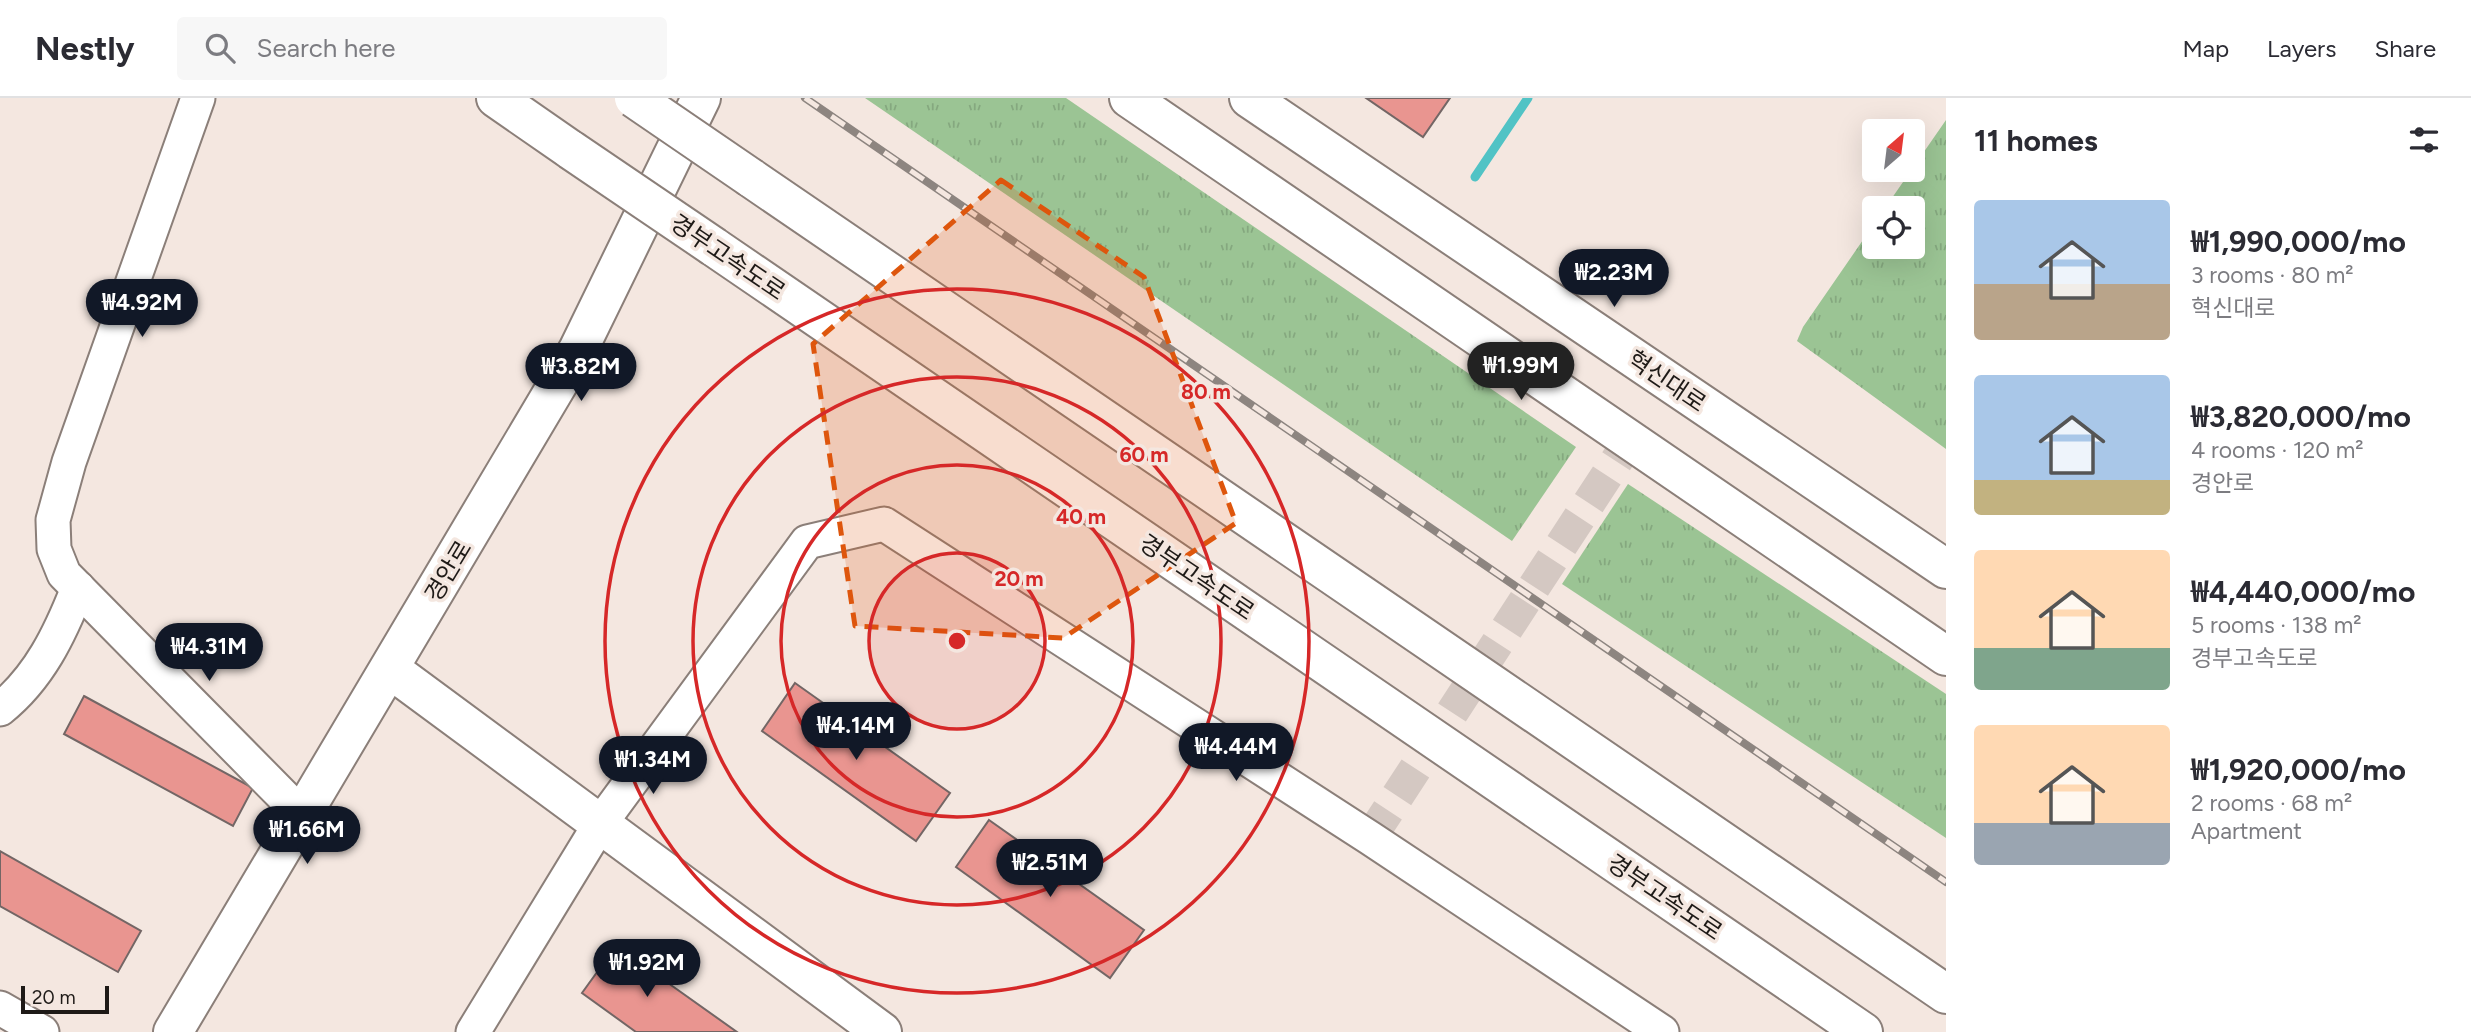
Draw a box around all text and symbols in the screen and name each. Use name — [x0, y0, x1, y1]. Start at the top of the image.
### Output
search box — [177, 17, 667, 80]
text: Nestly — [35, 29, 135, 68]
icon: search — [201, 29, 239, 67]
text: Search here — [257, 32, 395, 64]
text: Map — [2182, 34, 2229, 63]
text: Layers — [2267, 34, 2336, 63]
text: Share — [2374, 34, 2436, 63]
north arrow — [1862, 119, 1925, 182]
map controls — [1862, 119, 1925, 259]
icon: filters — [2405, 121, 2443, 159]
text: 11 homes — [1974, 122, 2098, 159]
button: locate — [1862, 196, 1925, 259]
street label: 경부고속도로 — [665, 208, 791, 306]
text: ₩1,990,000/mo — [2191, 223, 2406, 260]
icon: home — [2030, 228, 2114, 312]
pin: ₩2.23M — [1557, 250, 1671, 309]
text: ₩2.23M — [1575, 258, 1653, 286]
text: 3 rooms · 80 m² — [2191, 261, 2354, 289]
pin: ₩4.92M — [85, 280, 199, 339]
text: ₩4.92M — [102, 288, 182, 316]
text: 혁신대로 — [2191, 294, 2276, 322]
pin: ₩1.99M — [1464, 342, 1578, 402]
pin: ₩3.82M — [524, 344, 638, 403]
street label: 혁신대로 — [1622, 344, 1712, 418]
text: ₩1.99M — [1483, 351, 1559, 379]
text: ₩3.82M — [541, 352, 621, 380]
text: 80 m — [1181, 379, 1231, 404]
text: ₩3,820,000/mo — [2191, 398, 2411, 435]
icon: home — [2030, 403, 2114, 487]
text: 4 rooms · 120 m² — [2191, 436, 2364, 464]
text: 60 m — [1119, 442, 1169, 467]
text: 경안로 — [2191, 469, 2254, 497]
text: 40 m — [1056, 504, 1106, 529]
street label: 경부고속도로 — [1134, 528, 1260, 626]
street label: 경안로 — [419, 535, 477, 607]
text: 20 m — [994, 566, 1044, 591]
text: ₩4,440,000/mo — [2191, 573, 2415, 610]
icon: home — [2030, 578, 2114, 662]
text: 5 rooms · 138 m² — [2191, 611, 2362, 639]
pin: ₩4.31M — [152, 624, 266, 683]
centre of rings — [945, 629, 969, 653]
text: ₩4.31M — [171, 632, 247, 660]
text: 경부고속도로 — [2191, 644, 2318, 672]
pin: ₩4.14M — [799, 702, 913, 762]
text: ₩4.14M — [817, 711, 895, 739]
pin: ₩4.44M — [1179, 724, 1293, 783]
text: ₩4.44M — [1195, 732, 1277, 760]
pin: ₩1.34M — [596, 736, 710, 796]
text: ₩1.34M — [615, 745, 691, 773]
text: ₩1,920,000/mo — [2191, 751, 2406, 788]
icon: home — [2030, 753, 2114, 837]
text: 2 rooms · 68 m² — [2191, 789, 2352, 817]
pin: ₩1.66M — [250, 806, 364, 866]
text: ₩1.66M — [269, 815, 345, 843]
text: Apartment — [2191, 817, 2302, 845]
pin: ₩2.51M — [993, 840, 1107, 899]
text: ₩2.51M — [1012, 848, 1088, 876]
street label: 경부고속도로 — [1602, 848, 1728, 946]
pin: ₩1.92M — [590, 940, 704, 999]
text: ₩1.92M — [609, 948, 685, 976]
scale bar — [21, 983, 108, 1015]
text: 20 m — [32, 986, 76, 1009]

